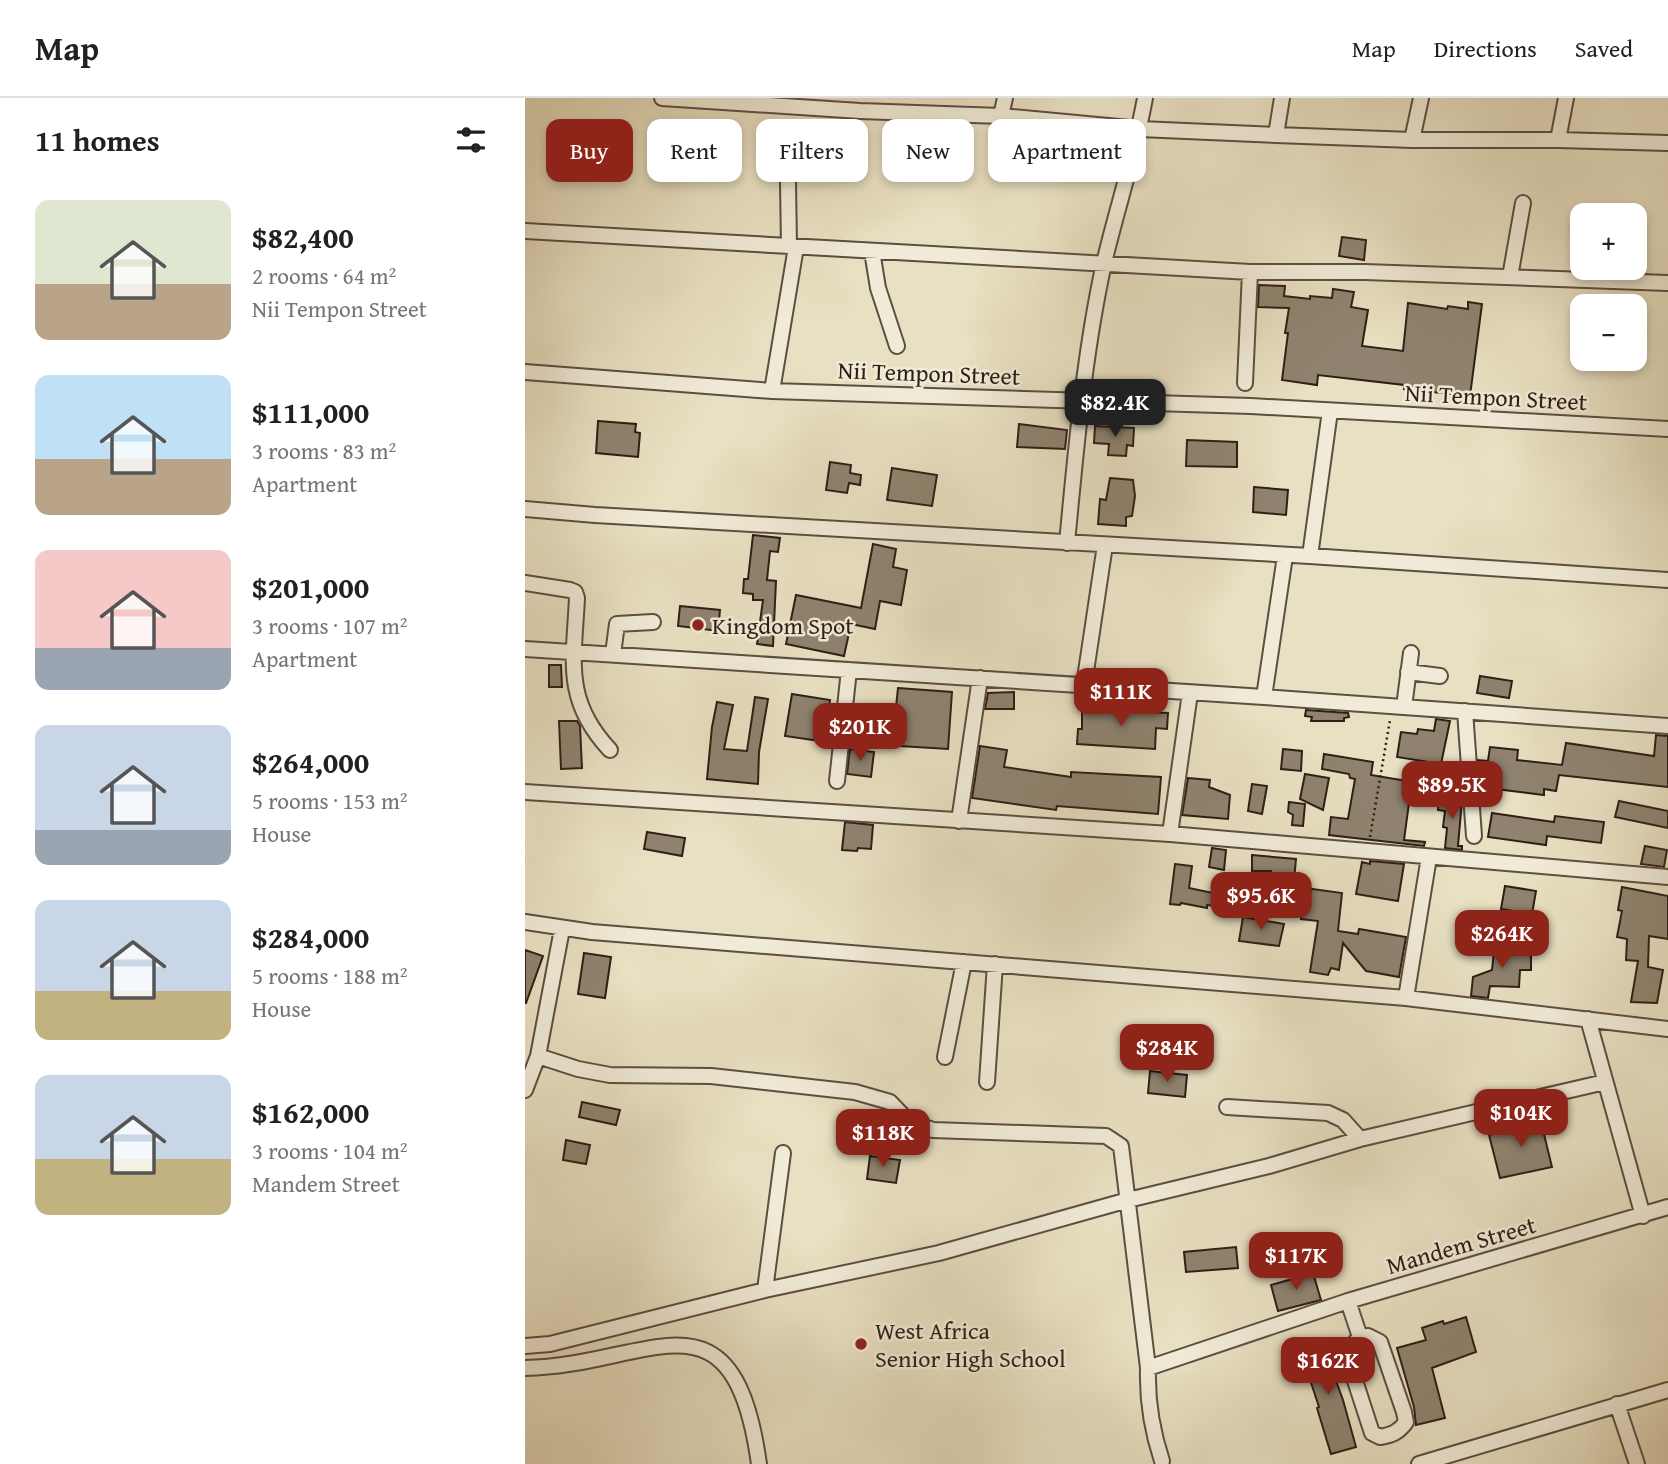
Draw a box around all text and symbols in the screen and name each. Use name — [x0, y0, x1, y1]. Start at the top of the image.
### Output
text: Map — [35, 24, 99, 72]
text: Map — [1352, 31, 1396, 66]
text: Directions — [1434, 31, 1537, 66]
text: Saved — [1575, 31, 1633, 66]
text: 11 homes — [35, 118, 160, 162]
chip: Buy — [546, 119, 633, 182]
chip: Rent — [647, 119, 742, 182]
chip: Filters — [756, 119, 868, 182]
chip: New — [882, 119, 974, 182]
chip: Apartment — [988, 119, 1146, 182]
icon: filters — [452, 121, 490, 159]
map controls — [1570, 203, 1647, 371]
button: + — [1570, 203, 1647, 280]
text: $82,400 — [252, 215, 354, 259]
icon: home — [91, 228, 175, 312]
text: 2 rooms · 64 m² — [252, 259, 396, 292]
text: Nii Tempon Street — [252, 292, 427, 325]
button: − — [1570, 294, 1647, 371]
street label: Nii Tempon Street — [837, 352, 1021, 394]
street label: Nii Tempon Street — [1404, 375, 1589, 419]
pin: $82.4K — [1058, 380, 1172, 439]
text: $82.4K — [1081, 385, 1149, 418]
text: $111,000 — [252, 390, 369, 434]
icon: home — [91, 403, 175, 487]
text: 3 rooms · 83 m² — [252, 434, 396, 467]
text: Apartment — [252, 467, 357, 500]
text: $201,000 — [252, 565, 369, 609]
icon: home — [91, 578, 175, 662]
place label: Kingdom Spot — [712, 608, 854, 643]
text: 3 rooms · 107 m² — [252, 609, 407, 642]
marker: Kingdom Spot — [690, 617, 706, 633]
text: Apartment — [252, 642, 357, 675]
pin: $111K — [1072, 668, 1170, 728]
text: $111K — [1090, 674, 1152, 707]
pin: $201K — [811, 704, 909, 763]
text: $201K — [829, 709, 891, 742]
text: $264,000 — [252, 740, 369, 784]
icon: home — [91, 753, 175, 837]
pin: $89.5K — [1395, 762, 1509, 821]
text: $89.5K — [1418, 767, 1486, 800]
text: 5 rooms · 153 m² — [252, 784, 407, 817]
text: House — [252, 817, 311, 850]
pin: $95.6K — [1204, 872, 1318, 932]
text: $95.6K — [1227, 878, 1295, 911]
pin: $264K — [1453, 910, 1551, 970]
text: $284,000 — [252, 915, 369, 959]
text: $264K — [1471, 916, 1533, 949]
icon: home — [91, 928, 175, 1012]
text: 5 rooms · 188 m² — [252, 959, 407, 992]
text: House — [252, 992, 311, 1025]
pin: $284K — [1118, 1024, 1216, 1084]
text: $284K — [1136, 1030, 1198, 1063]
text: $162,000 — [252, 1090, 369, 1134]
pin: $104K — [1472, 1090, 1570, 1149]
text: $104K — [1490, 1095, 1552, 1128]
icon: home — [91, 1103, 175, 1187]
pin: $118K — [834, 1110, 932, 1169]
text: $118K — [852, 1115, 914, 1148]
text: 3 rooms · 104 m² — [252, 1134, 407, 1167]
text: Mandem Street — [252, 1167, 400, 1200]
street label: Mandem Street — [1382, 1207, 1540, 1283]
pin: $117K — [1247, 1232, 1345, 1292]
text: $117K — [1265, 1238, 1327, 1271]
place label: West Africa Senior High School — [875, 1313, 1066, 1376]
marker: West Africa Senior High School — [853, 1336, 869, 1352]
pin: $162K — [1279, 1338, 1377, 1397]
text: $162K — [1297, 1343, 1359, 1376]

